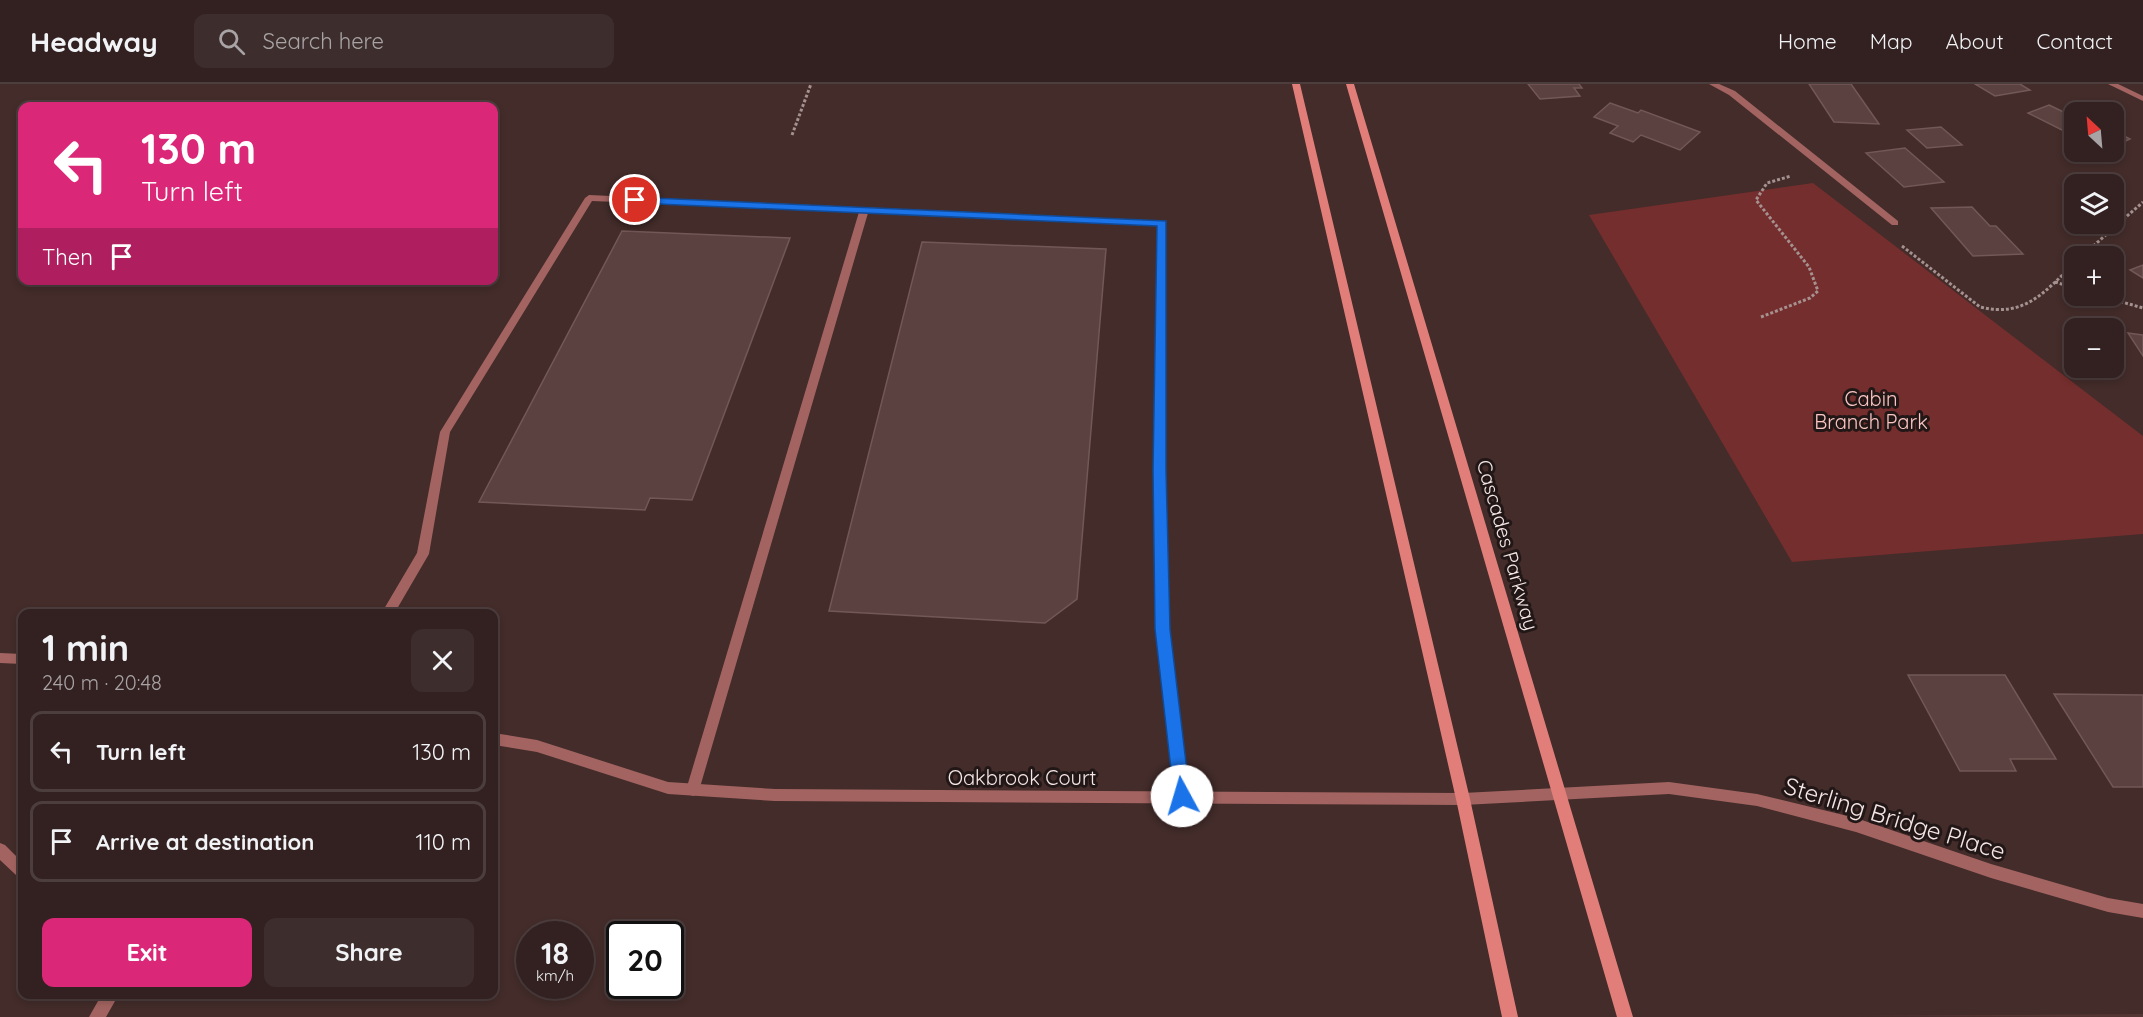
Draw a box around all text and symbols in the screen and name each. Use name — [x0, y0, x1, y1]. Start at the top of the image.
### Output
search box — [194, 14, 614, 68]
text: Headway — [30, 24, 158, 59]
icon: search — [215, 25, 248, 58]
text: Search here — [263, 27, 384, 55]
text: Home — [1778, 28, 1837, 54]
text: Map — [1870, 28, 1913, 54]
text: About — [1946, 28, 2004, 54]
text: Contact — [2037, 28, 2113, 54]
north arrow — [2064, 102, 2124, 162]
map controls — [2064, 102, 2124, 378]
text: 130 m — [141, 122, 256, 175]
icon: left — [42, 126, 120, 204]
text: Turn left — [141, 174, 243, 208]
pin — [609, 174, 660, 225]
button: layers — [2064, 174, 2124, 234]
icon: arrive — [618, 183, 651, 216]
icon: arrive — [105, 240, 138, 273]
text: Then — [42, 243, 93, 271]
button: + — [2064, 246, 2124, 306]
button: − — [2064, 318, 2124, 378]
park label: Cabin Branch Park — [1814, 386, 1928, 434]
street label: Cascades Parkway — [1472, 457, 1544, 633]
text: 1 min — [42, 625, 129, 670]
button: close — [411, 629, 474, 692]
text: 240 m · 20:48 — [42, 670, 162, 695]
icon: left — [45, 735, 78, 768]
text: Turn left — [96, 738, 186, 766]
text: 130 m — [412, 738, 471, 766]
position arrow — [1150, 764, 1214, 828]
street label: Oakbrook Court — [948, 765, 1097, 790]
street label: Sterling Bridge Place — [1781, 770, 2009, 866]
icon: arrive — [45, 825, 78, 858]
text: Arrive at destination — [96, 828, 314, 856]
text: 110 m — [416, 828, 471, 856]
button: Exit — [42, 918, 252, 987]
button: Share — [264, 918, 474, 987]
speed limit sign: 20 — [606, 921, 684, 999]
text: 18 — [541, 934, 569, 972]
text: km/h — [536, 966, 574, 985]

